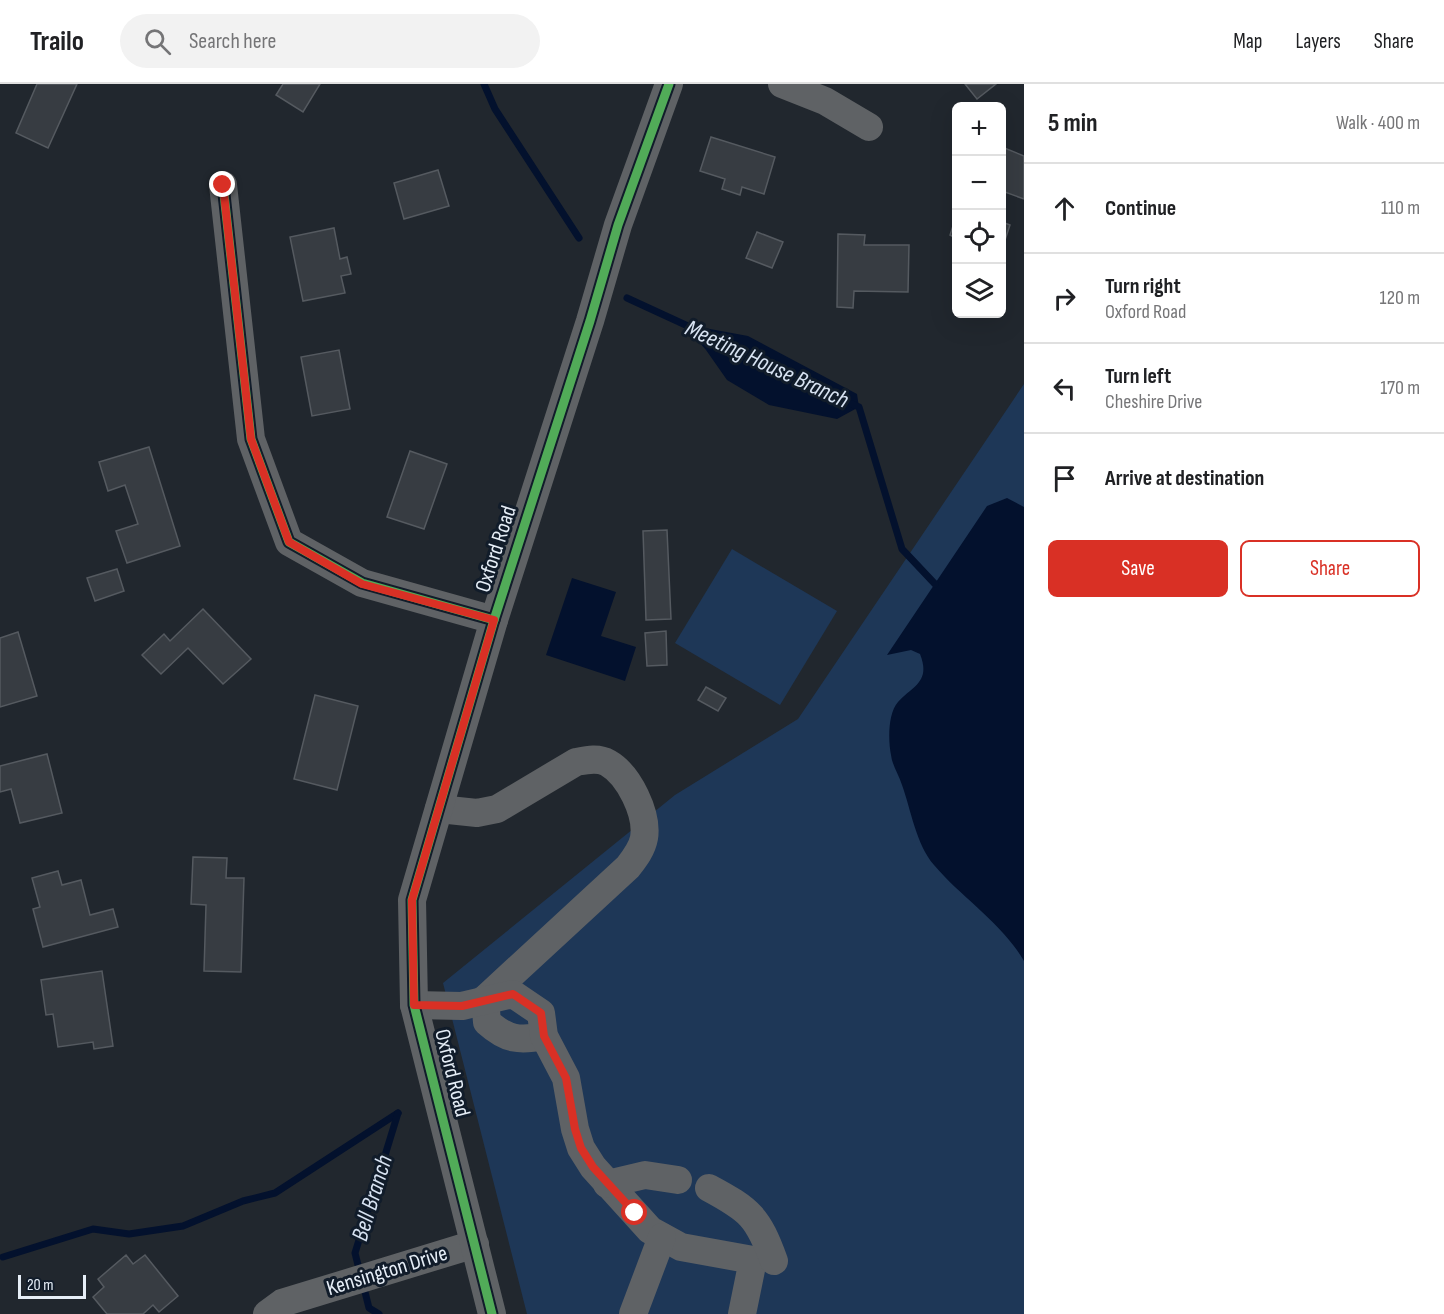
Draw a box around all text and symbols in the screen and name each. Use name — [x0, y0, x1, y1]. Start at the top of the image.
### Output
search box — [120, 14, 540, 68]
text: Trailo — [30, 25, 84, 58]
icon: search — [141, 25, 174, 58]
text: Search here — [189, 28, 276, 55]
text: Map — [1233, 29, 1262, 54]
text: Layers — [1295, 29, 1341, 54]
text: Share — [1374, 29, 1414, 54]
map controls — [952, 102, 1006, 318]
button: + — [952, 102, 1006, 156]
text: 5 min — [1048, 108, 1098, 139]
text: Walk · 400 m — [1336, 111, 1420, 135]
button: − — [952, 156, 1006, 210]
route end — [209, 171, 235, 197]
icon: ahead — [1048, 192, 1081, 225]
text: Continue — [1105, 195, 1176, 222]
text: 110 m — [1381, 196, 1420, 220]
button: locate — [952, 210, 1006, 264]
button: layers — [952, 264, 1006, 318]
text: Turn right — [1105, 273, 1181, 300]
icon: right — [1048, 282, 1081, 315]
text: 120 m — [1380, 286, 1420, 310]
text: Oxford Road — [1105, 300, 1186, 324]
water label: Meeting House Branch — [681, 313, 853, 415]
text: Turn left — [1105, 363, 1171, 390]
icon: left — [1048, 372, 1081, 405]
text: 170 m — [1380, 376, 1420, 400]
text: Cheshire Drive — [1105, 390, 1202, 414]
icon: arrive — [1048, 462, 1081, 495]
text: Arrive at destination — [1105, 465, 1264, 492]
street label: Oxford Road — [469, 502, 523, 596]
button: Save — [1048, 540, 1228, 597]
button: Share — [1240, 540, 1420, 597]
street label: Oxford Road — [428, 1026, 476, 1120]
water label: Bell Branch — [345, 1151, 399, 1245]
route start — [621, 1199, 647, 1225]
street label: Kensington Drive — [323, 1240, 451, 1302]
scale bar — [18, 1272, 86, 1300]
text: 20 m — [27, 1276, 54, 1295]

